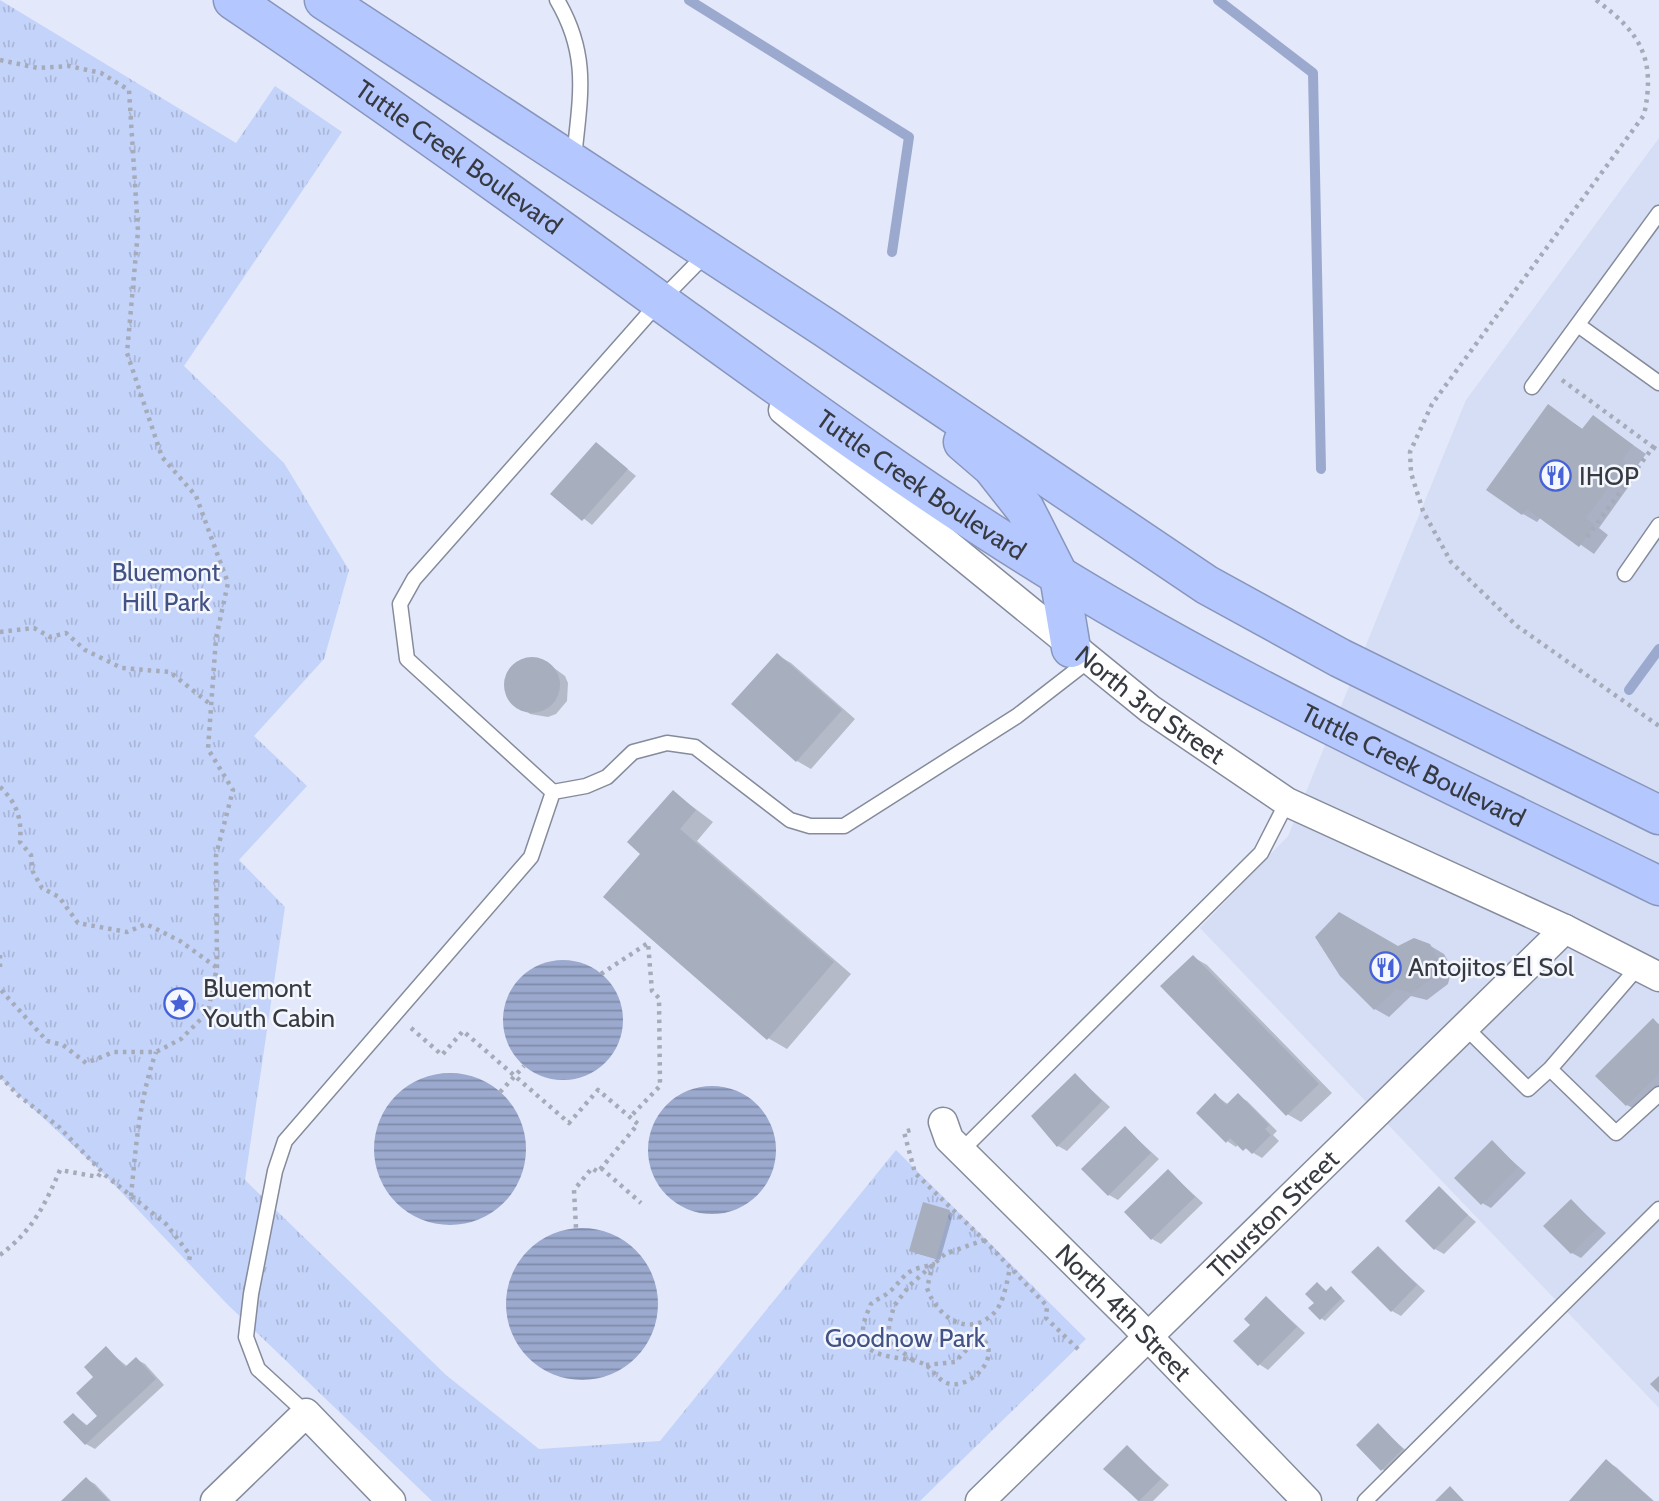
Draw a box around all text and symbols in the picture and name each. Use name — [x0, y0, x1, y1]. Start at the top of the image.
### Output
street label: Tuttle Creek Boulevard — [349, 73, 568, 241]
street label: Tuttle Creek Boulevard — [810, 403, 1032, 567]
restaurant icon: IHOP — [1539, 459, 1573, 493]
place label: IHOP — [1579, 460, 1639, 492]
park label: Bluemont Hill Park — [112, 556, 221, 618]
street label: North 3rd Street — [1069, 639, 1231, 771]
street label: Tuttle Creek Boulevard — [1296, 697, 1531, 834]
restaurant icon: Antojitos El Sol — [1368, 950, 1402, 984]
place label: Antojitos El Sol — [1408, 951, 1574, 983]
place label: Bluemont Youth Cabin — [202, 972, 335, 1034]
place icon: Bluemont Youth Cabin — [163, 986, 197, 1020]
street label: Thurston Street — [1201, 1143, 1346, 1285]
street label: North 4th Street — [1049, 1237, 1198, 1388]
park label: Goodnow Park — [825, 1322, 986, 1354]

